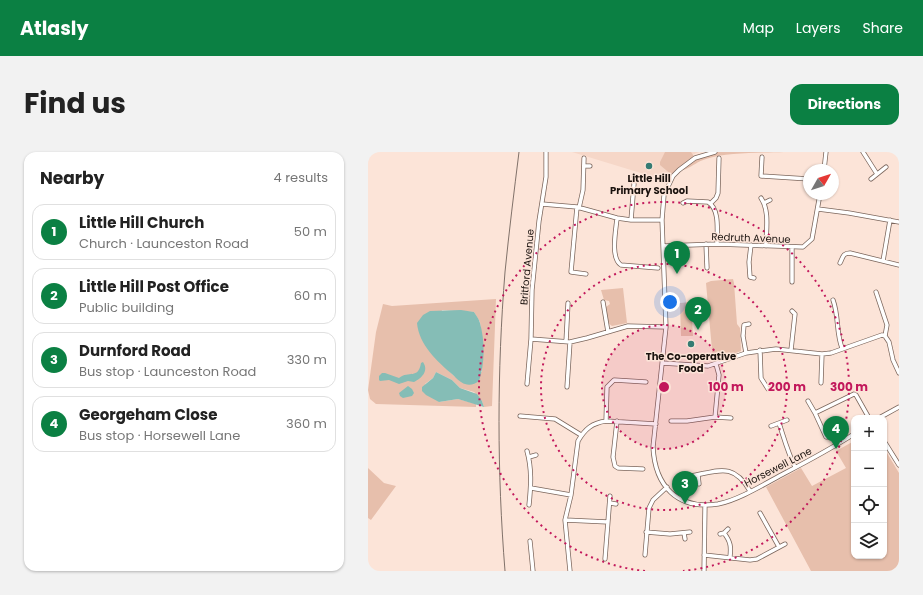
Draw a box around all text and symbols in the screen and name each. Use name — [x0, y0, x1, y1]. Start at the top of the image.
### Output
text: Atlasly — [20, 15, 88, 42]
text: Map — [743, 18, 774, 38]
text: Layers — [796, 18, 840, 38]
text: Share — [862, 18, 903, 38]
text: Find us — [24, 84, 126, 123]
button: Directions — [790, 84, 899, 125]
marker: Little Hill Primary School — [644, 161, 654, 171]
north arrow — [803, 164, 839, 200]
text: Nearby — [40, 166, 104, 190]
text: 4 results — [274, 168, 328, 187]
place label: Little Hill Primary School — [610, 171, 688, 198]
text: Little Hill Church — [79, 212, 204, 233]
text: 1 — [52, 222, 56, 241]
text: 50 m — [294, 222, 327, 241]
street label: Britford Avenue — [516, 228, 538, 306]
street label: Redruth Avenue — [711, 229, 791, 247]
text: Church · Launceston Road — [79, 234, 249, 253]
pin: 1 — [664, 241, 690, 274]
text: Little Hill Post Office — [79, 276, 229, 297]
text: 2 — [50, 286, 58, 305]
text: 60 m — [294, 286, 327, 305]
your location — [660, 292, 680, 312]
pin: 2 — [685, 297, 711, 330]
text: Public building — [79, 298, 174, 317]
marker: The Co-operative Food — [686, 339, 696, 349]
text: Durnford Road — [79, 340, 191, 361]
place label: The Co-operative Food — [646, 349, 736, 376]
text: 3 — [50, 350, 58, 369]
text: 330 m — [287, 350, 327, 369]
text: Bus stop · Launceston Road — [79, 362, 256, 381]
text: 100 m — [708, 378, 744, 395]
text: 200 m — [768, 378, 806, 395]
text: 300 m — [830, 378, 868, 395]
centre of rings — [657, 380, 671, 394]
text: Georgeham Close — [79, 404, 217, 425]
text: 4 — [50, 414, 58, 433]
text: 360 m — [286, 414, 327, 433]
map controls — [851, 415, 887, 559]
button: + — [851, 415, 887, 451]
pin: 4 — [823, 416, 849, 449]
text: Bus stop · Horsewell Lane — [79, 426, 240, 445]
street label: Horsewell Lane — [742, 443, 814, 491]
button: − — [851, 451, 887, 487]
pin: 3 — [672, 471, 698, 504]
button: locate — [851, 487, 887, 523]
button: layers — [851, 523, 887, 559]

